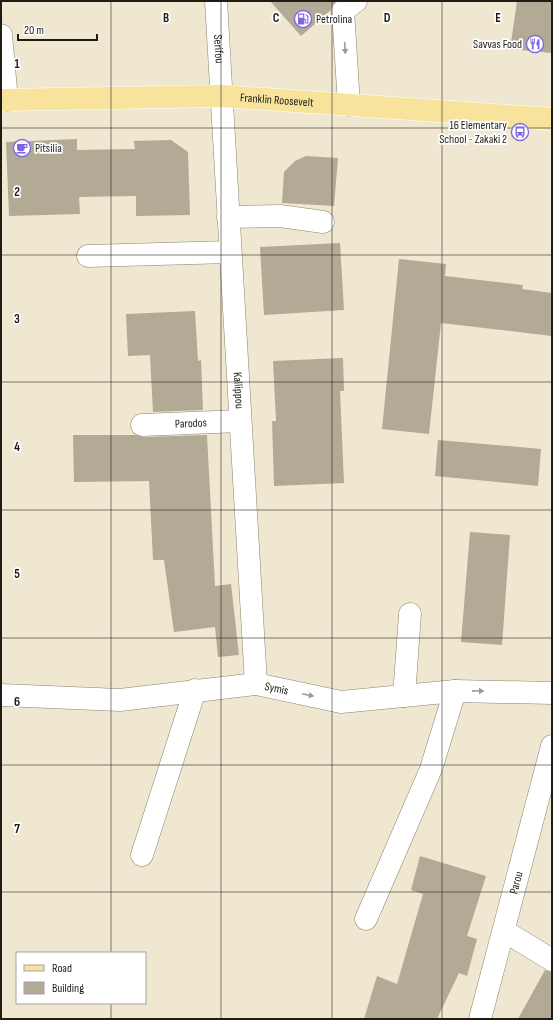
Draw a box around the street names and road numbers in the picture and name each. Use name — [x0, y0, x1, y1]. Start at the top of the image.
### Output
street label: Serifou — [210, 34, 227, 64]
street label: Franklin Roosevelt — [240, 90, 314, 110]
street label: Kallippou — [230, 372, 247, 409]
street label: Parodos — [175, 415, 207, 432]
street label: Symis — [263, 679, 290, 699]
street label: Parou — [506, 870, 527, 896]

